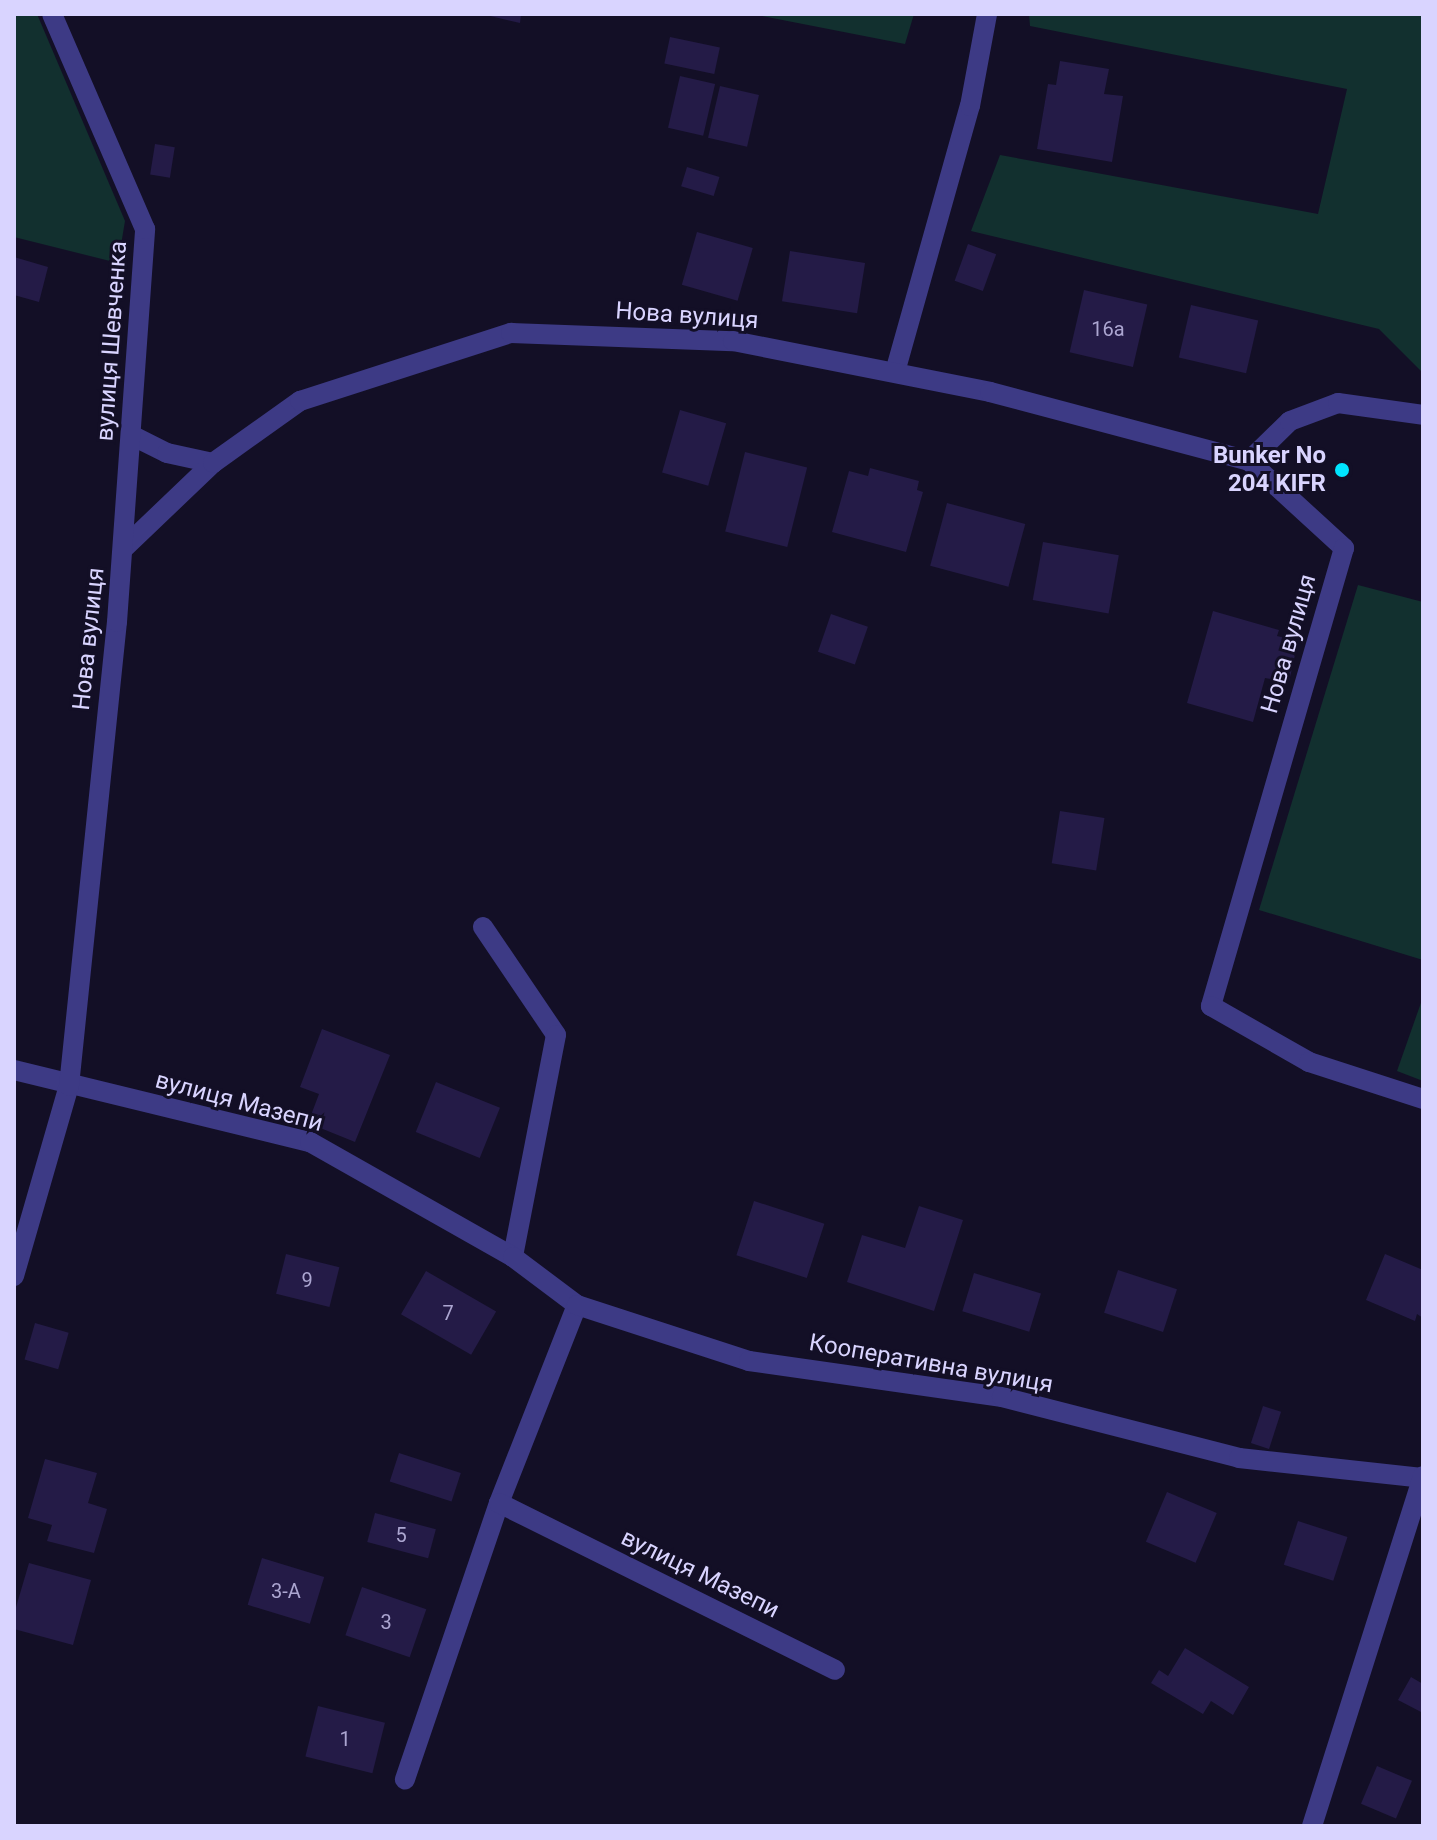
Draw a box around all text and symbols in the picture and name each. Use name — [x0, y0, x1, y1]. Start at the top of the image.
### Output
street label: вулиця Шевченка — [91, 240, 133, 442]
street label: Нова вулиця — [615, 297, 759, 335]
house number: 16а — [1091, 317, 1125, 341]
place label: Bunker No 204 KIFR — [1213, 442, 1326, 498]
marker: Bunker No 204 KIFR — [1333, 461, 1351, 479]
street label: Нова вулиця — [67, 566, 111, 712]
street label: Нова вулиця — [1255, 571, 1323, 717]
street label: вулиця Мазепи — [152, 1066, 326, 1138]
house number: 9 — [301, 1268, 313, 1292]
house number: 7 — [442, 1301, 454, 1325]
street label: Кооперативна вулиця — [807, 1328, 1055, 1400]
house number: 5 — [395, 1523, 407, 1547]
street label: вулиця Мазепи — [616, 1523, 784, 1625]
house number: 3-А — [271, 1579, 301, 1603]
house number: 3 — [380, 1610, 392, 1634]
house number: 1 — [339, 1727, 351, 1751]

